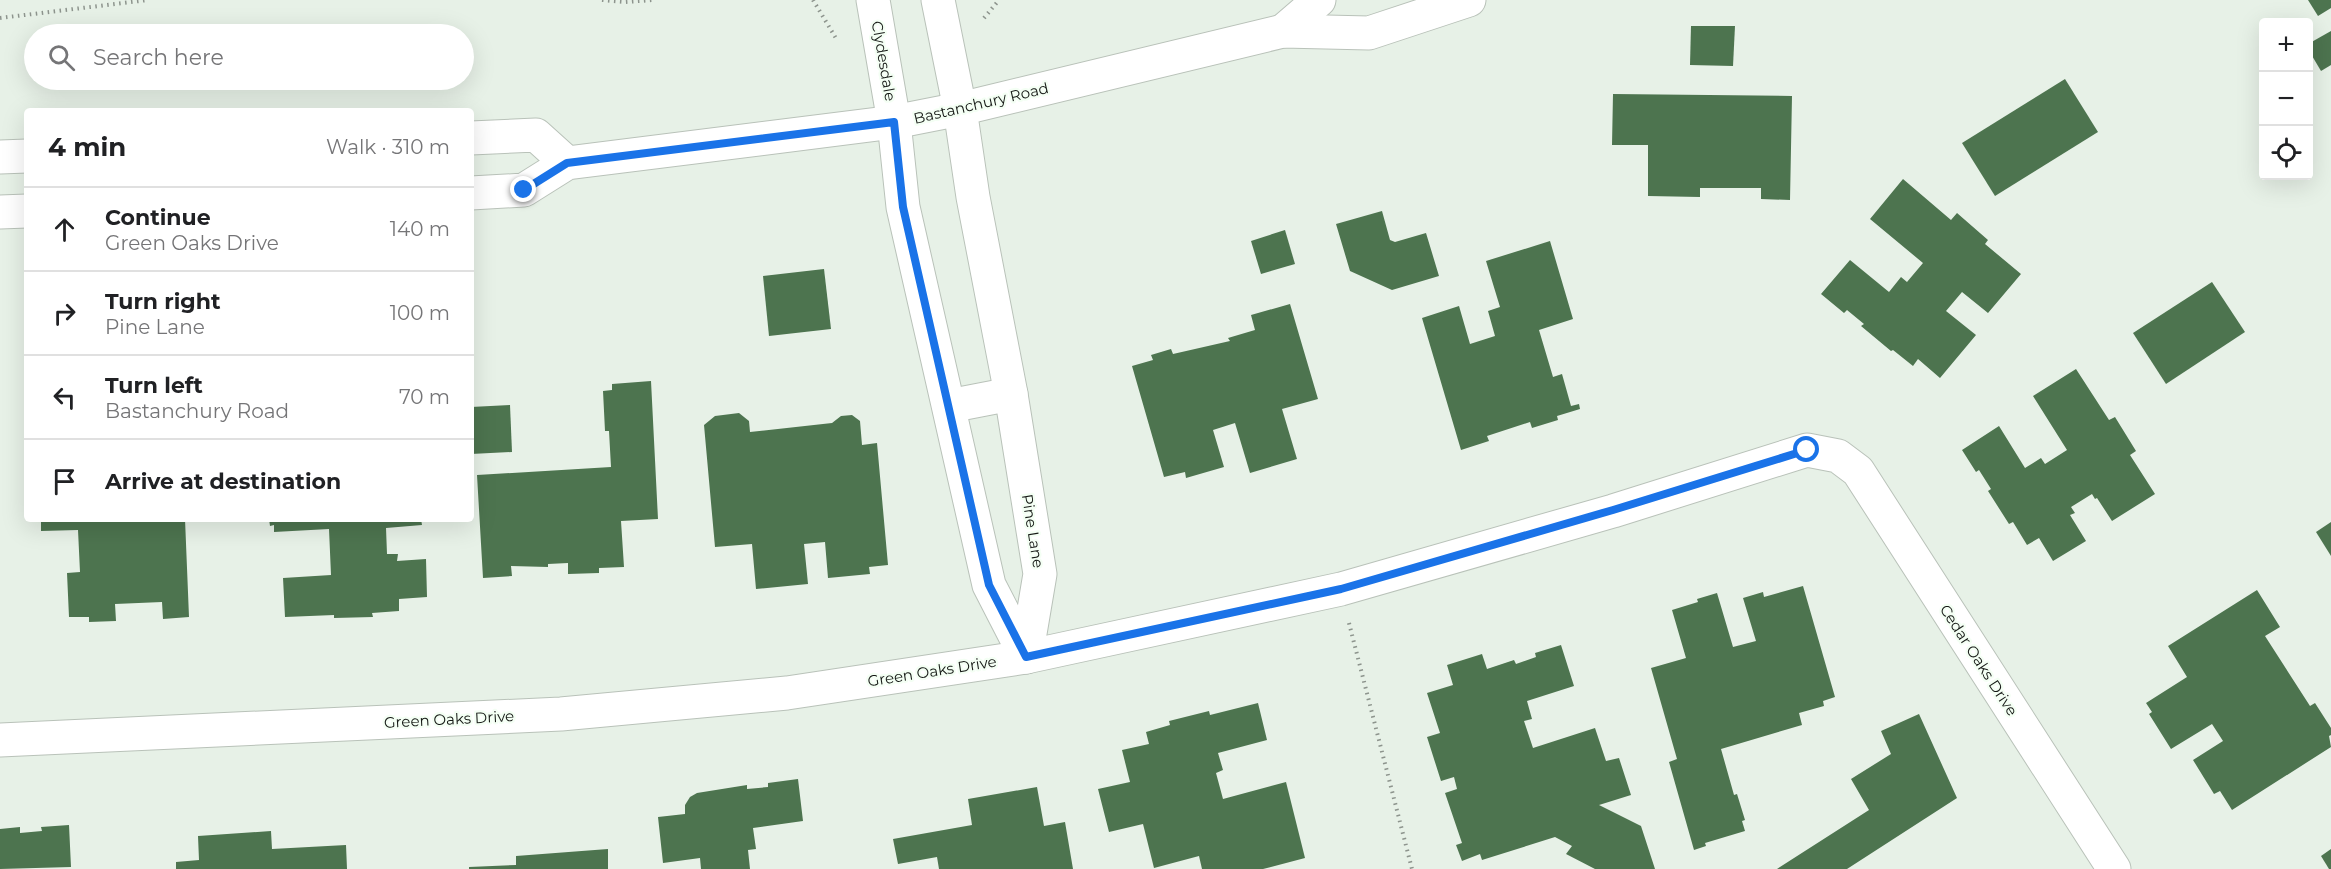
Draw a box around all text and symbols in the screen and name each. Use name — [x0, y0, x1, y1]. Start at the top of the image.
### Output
map controls — [2259, 18, 2313, 180]
button: + — [2259, 18, 2313, 72]
street label: Clydesdale — [868, 19, 900, 103]
search box — [24, 24, 474, 90]
icon: search — [45, 41, 78, 74]
text: Search here — [93, 44, 224, 71]
button: − — [2259, 72, 2313, 126]
street label: Bastanchury Road — [912, 78, 1050, 128]
button: locate — [2259, 126, 2313, 180]
text: 4 min — [48, 131, 126, 163]
text: Walk · 310 m — [326, 135, 450, 159]
route end — [510, 176, 536, 202]
text: Continue — [105, 204, 211, 231]
icon: ahead — [48, 213, 81, 246]
text: 140 m — [390, 217, 450, 241]
text: Green Oaks Drive — [105, 231, 279, 255]
text: Turn right — [105, 288, 220, 315]
icon: right — [48, 297, 81, 330]
text: 100 m — [390, 301, 450, 325]
text: Pine Lane — [105, 315, 205, 339]
text: Turn left — [105, 372, 203, 399]
icon: left — [48, 381, 81, 414]
text: 70 m — [399, 385, 450, 409]
text: Bastanchury Road — [105, 399, 289, 423]
route start — [1793, 436, 1819, 462]
icon: arrive — [48, 465, 81, 498]
text: Arrive at destination — [105, 468, 341, 495]
street label: Pine Lane — [1018, 493, 1048, 569]
street label: Cedar Oaks Drive — [1936, 601, 2022, 719]
street label: Green Oaks Drive — [866, 651, 998, 691]
street label: Green Oaks Drive — [383, 706, 515, 732]

